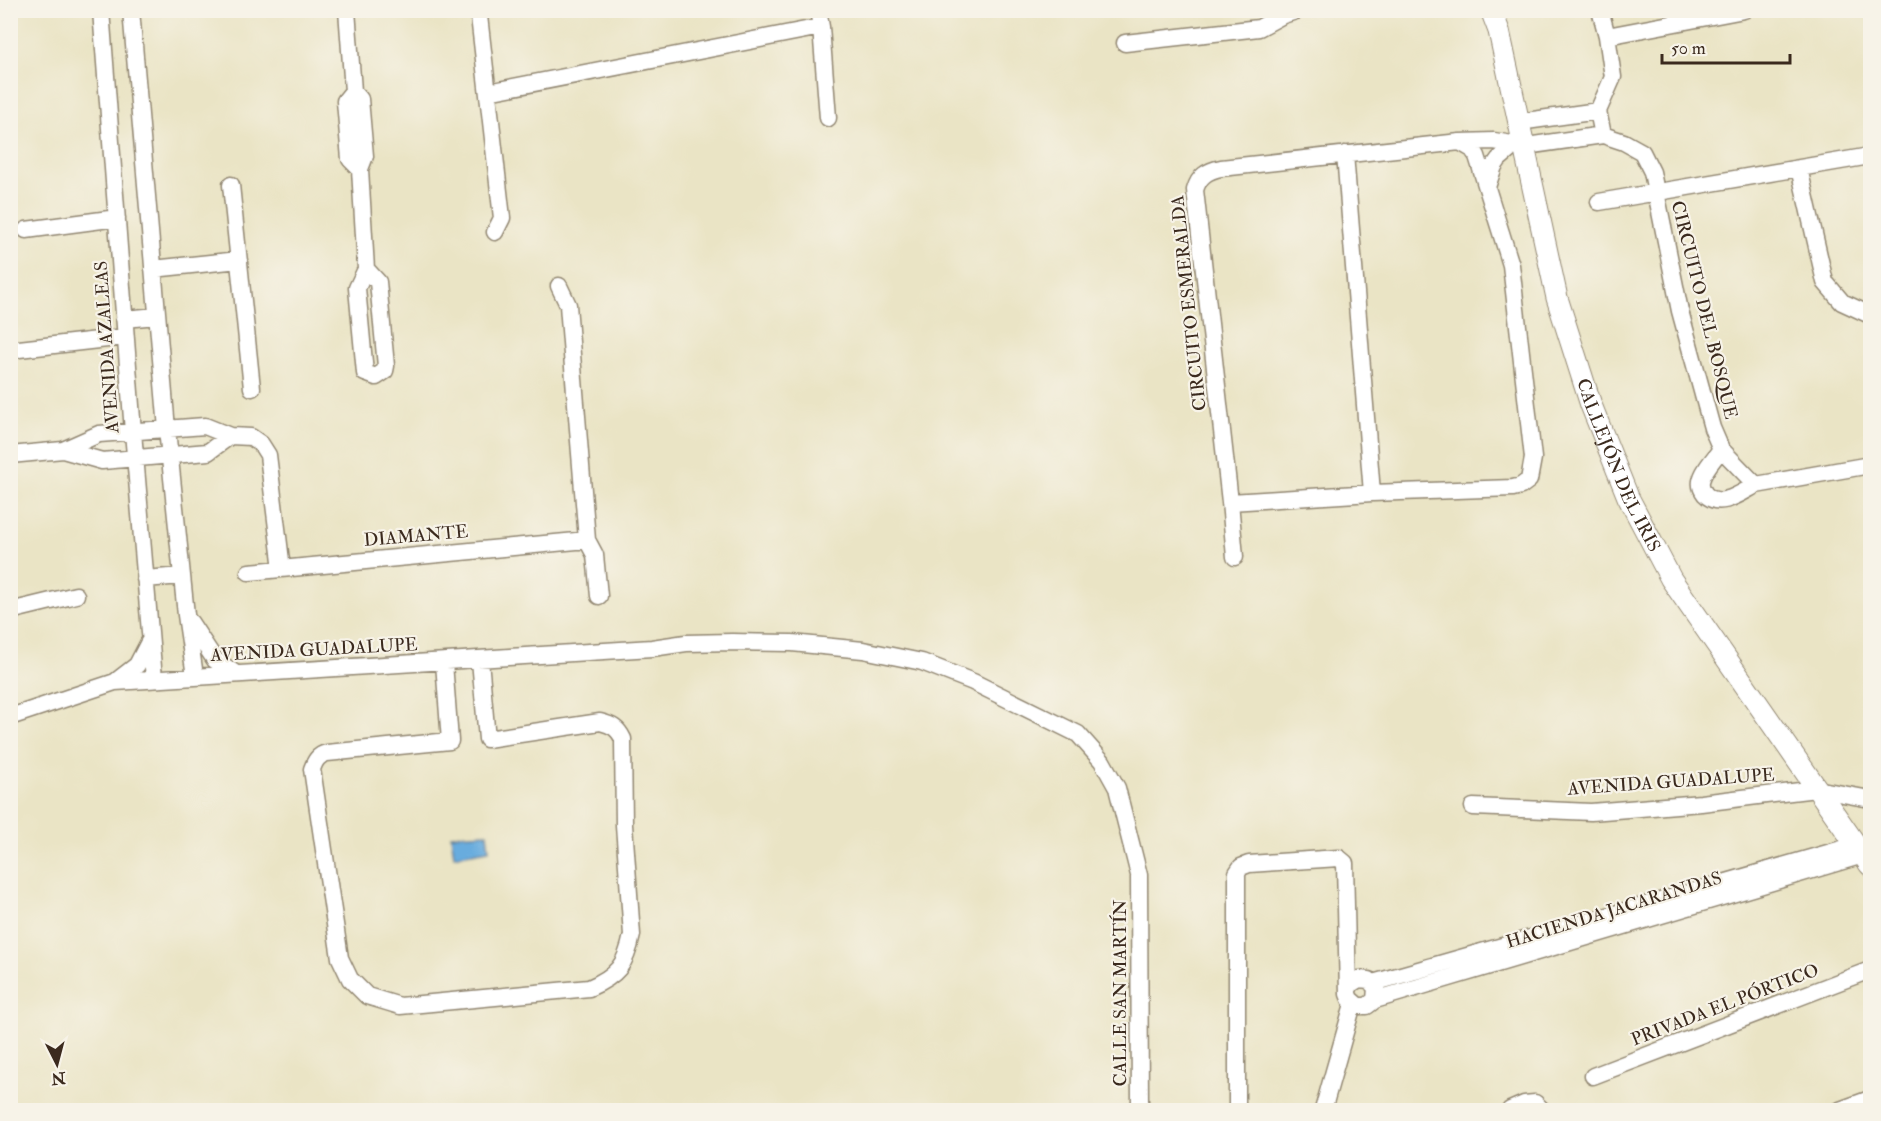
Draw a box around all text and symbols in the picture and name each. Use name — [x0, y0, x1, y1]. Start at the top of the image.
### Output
scale bar — [1662, 27, 1790, 65]
text: 50 m — [1671, 37, 1706, 60]
street label: CIRCUITO ESMERALDA — [1166, 193, 1212, 412]
street label: CIRCUITO DEL BOSQUE — [1666, 198, 1742, 422]
street label: AVENIDA AZALEAS — [90, 260, 125, 435]
street label: CALLEJÓN DEL IRIS — [1572, 375, 1666, 556]
street label: DIAMANTE — [363, 520, 469, 552]
street label: AVENIDA GUADALUPE — [209, 633, 418, 667]
street label: AVENIDA GUADALUPE — [1566, 763, 1775, 801]
street label: HACIENDA JACARANDAS — [1503, 866, 1725, 954]
street label: CALLE SAN MARTÍN — [1109, 900, 1132, 1086]
street label: PRIVADA EL PÓRTICO — [1628, 959, 1822, 1051]
north arrow — [27, 1034, 87, 1094]
text: N — [50, 1067, 68, 1089]

